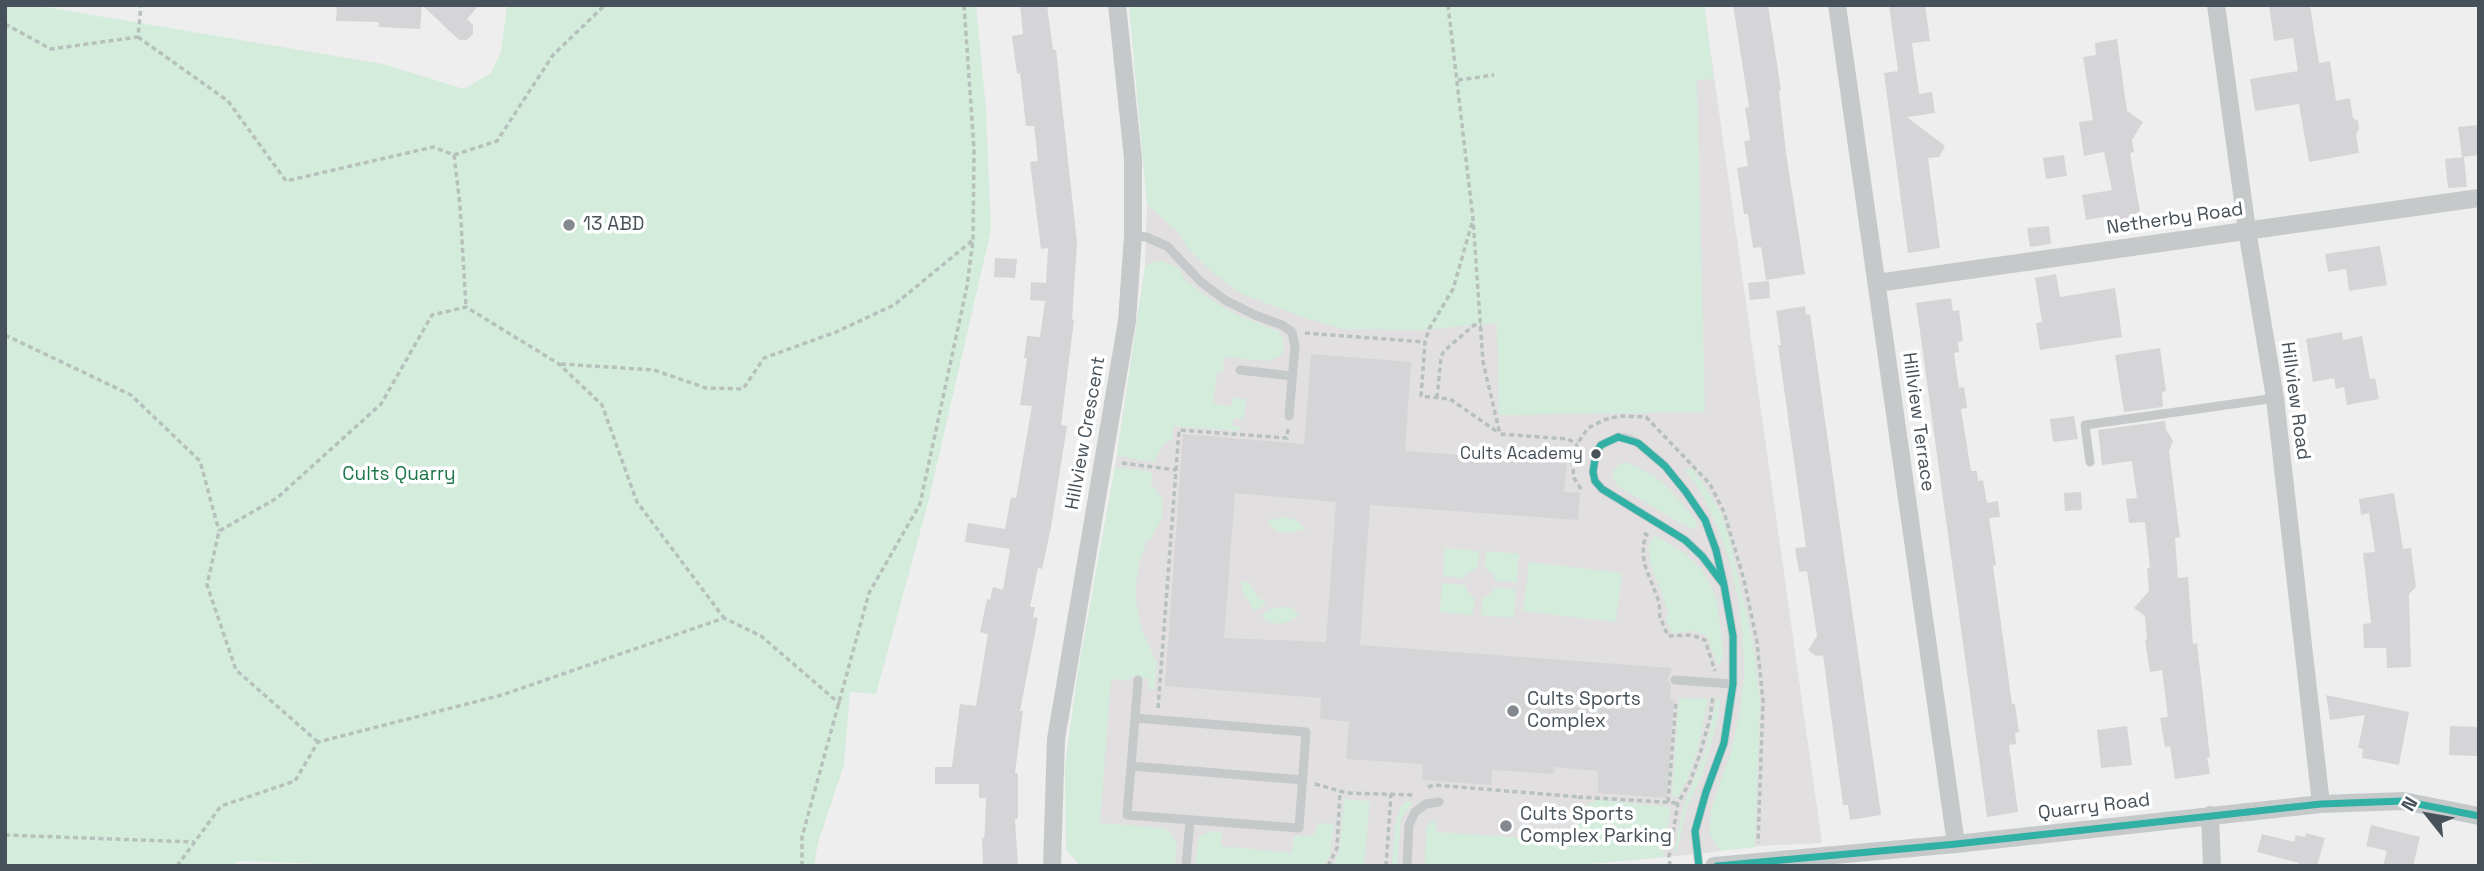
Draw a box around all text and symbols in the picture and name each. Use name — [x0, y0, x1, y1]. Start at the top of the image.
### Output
street label: Netherby Road — [2105, 198, 2245, 240]
place label: 13 ABD — [583, 214, 644, 236]
marker: 13 ABD — [561, 217, 577, 233]
street label: Hillview Road — [2275, 340, 2315, 462]
street label: Hillview Terrace — [1897, 351, 1939, 493]
street label: Hillview Crescent — [1061, 354, 1111, 512]
place label: Cults Academy — [1460, 444, 1583, 464]
marker: Cults Academy — [1589, 447, 1603, 461]
park label: Cults Quarry — [342, 464, 456, 486]
place label: Cults Sports Complex — [1527, 689, 1641, 733]
marker: Cults Sports Complex — [1505, 703, 1521, 719]
north arrow — [2393, 780, 2463, 850]
street label: Quarry Road — [2037, 789, 2151, 825]
text: N — [2396, 792, 2424, 816]
place label: Cults Sports Complex Parking — [1520, 804, 1672, 848]
marker: Cults Sports Complex Parking — [1498, 818, 1514, 834]

